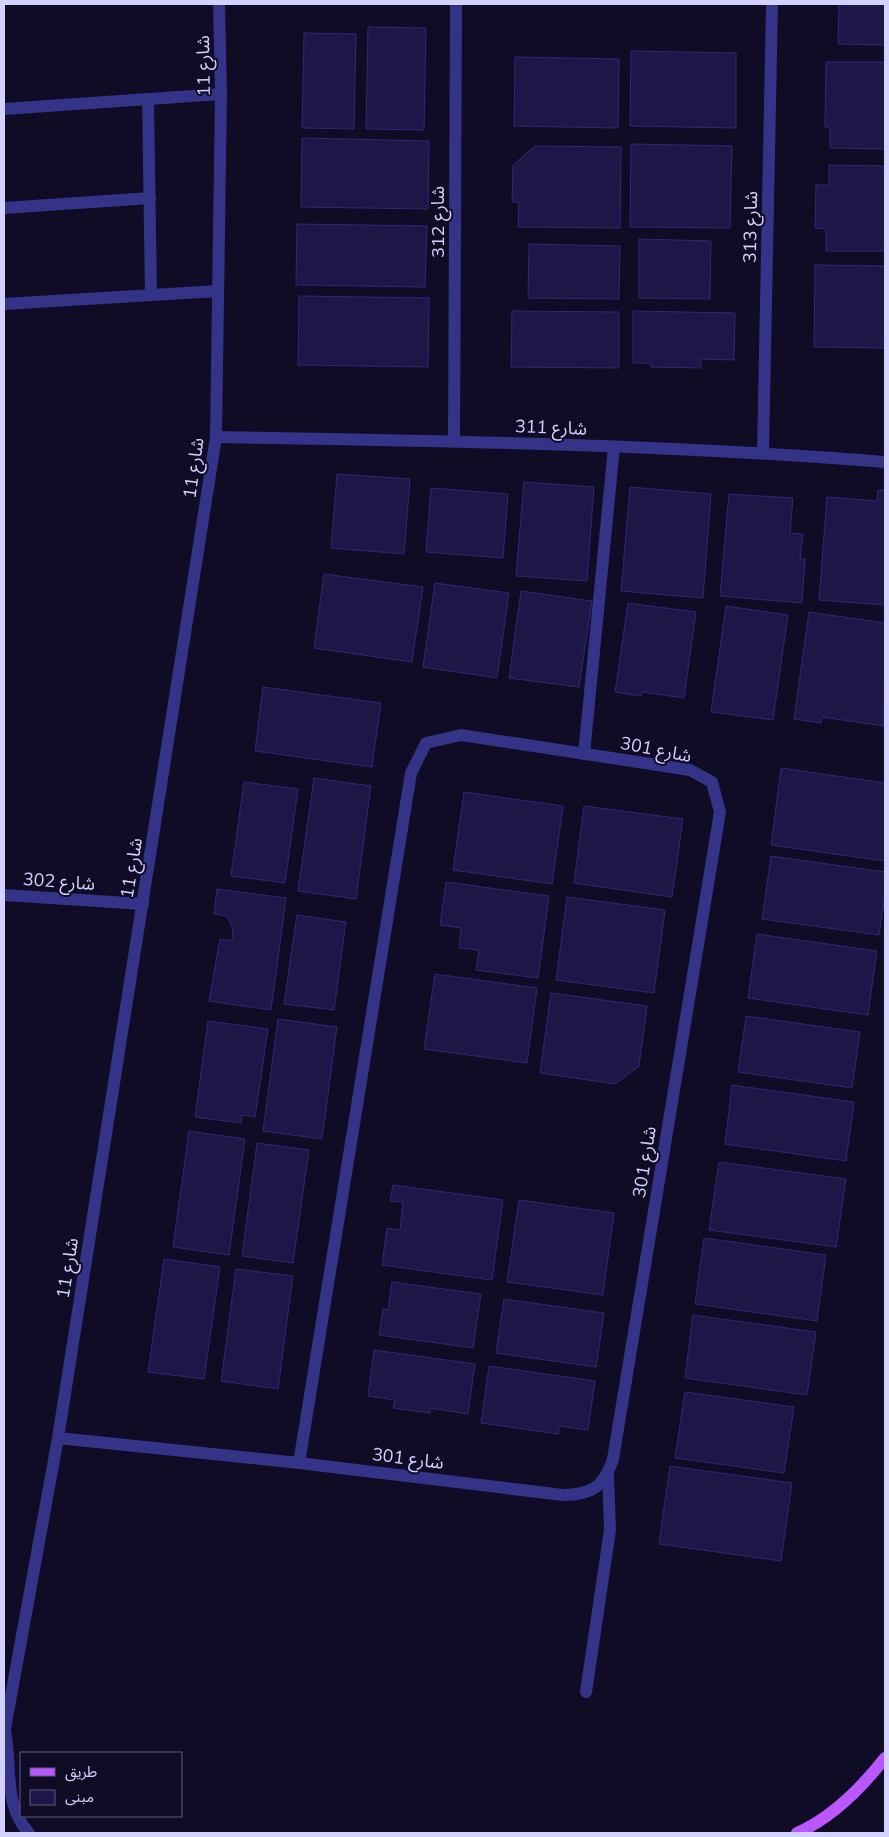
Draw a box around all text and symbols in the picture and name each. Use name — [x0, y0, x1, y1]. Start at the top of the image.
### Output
street label: شارع 11 — [191, 35, 218, 97]
street label: شارع 312 — [426, 186, 452, 258]
street label: شارع 313 — [738, 191, 765, 263]
street label: شارع 311 — [514, 414, 587, 443]
street label: شارع 11 — [177, 436, 212, 500]
street label: شارع 301 — [618, 731, 694, 770]
street label: شارع 11 — [115, 836, 150, 901]
street label: شارع 302 — [22, 867, 96, 898]
street label: شارع 301 — [627, 1125, 664, 1200]
street label: شارع 11 — [51, 1236, 86, 1301]
street label: شارع 301 — [370, 1442, 445, 1477]
legend — [20, 1752, 182, 1817]
text: طريق — [65, 1762, 97, 1782]
text: مبنى — [65, 1787, 94, 1806]

